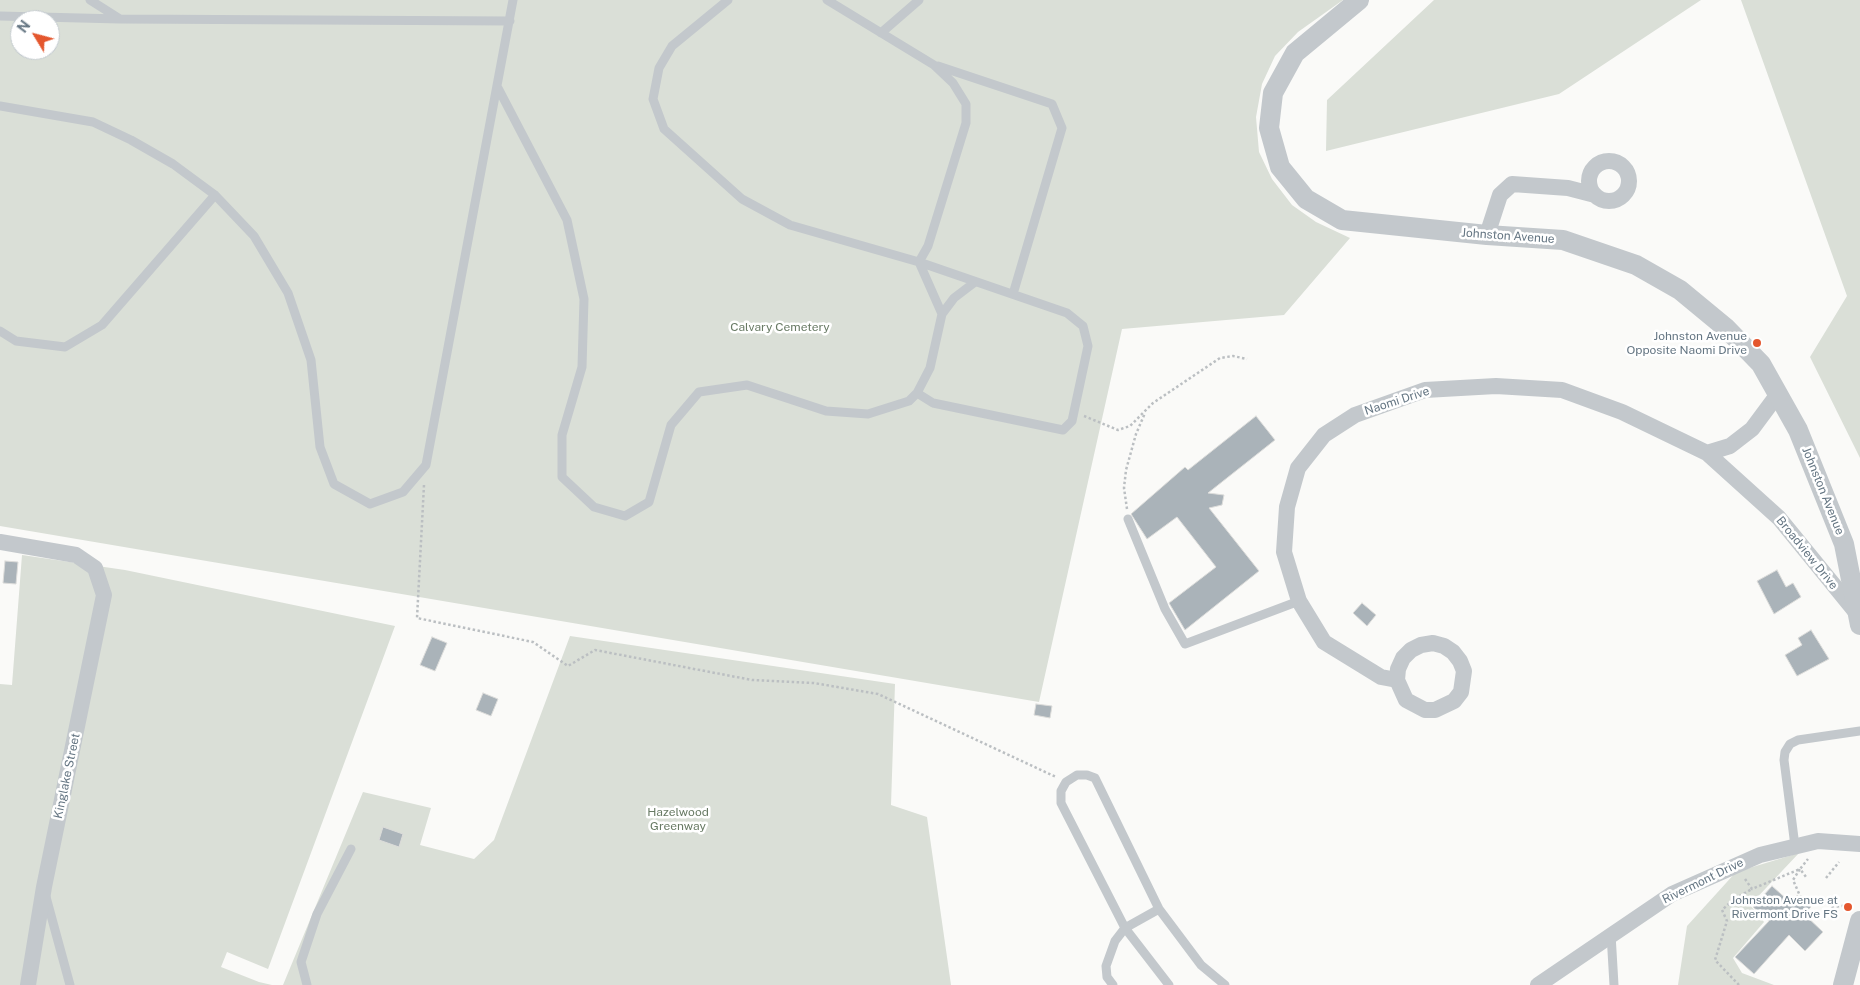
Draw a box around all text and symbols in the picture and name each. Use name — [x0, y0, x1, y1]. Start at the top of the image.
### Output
north arrow — [10, 10, 60, 60]
text: N — [14, 17, 33, 36]
street label: Johnston Avenue — [1461, 226, 1555, 246]
park label: Calvary Cemetery — [730, 320, 830, 334]
place label: Johnston Avenue Opposite Naomi Drive — [1627, 329, 1747, 357]
marker: Johnston Avenue Opposite Naomi Drive — [1751, 337, 1763, 349]
street label: Naomi Drive — [1363, 384, 1431, 418]
street label: Johnston Avenue — [1799, 445, 1847, 537]
street label: Broadview Drive — [1773, 514, 1841, 592]
street label: Kinglake Street — [51, 732, 83, 820]
park label: Hazelwood Greenway — [647, 805, 709, 833]
street label: Rivermont Drive — [1660, 855, 1746, 907]
place label: Johnston Avenue at Rivermont Drive FS — [1731, 893, 1838, 921]
marker: Johnston Avenue at Rivermont Drive FS — [1842, 901, 1854, 913]

